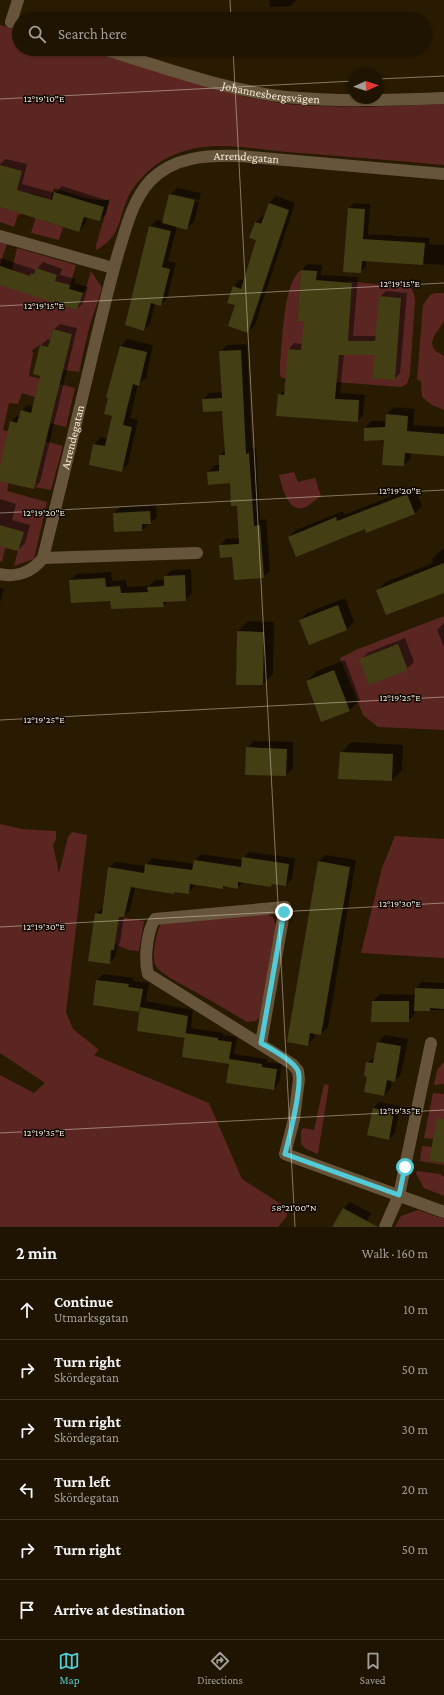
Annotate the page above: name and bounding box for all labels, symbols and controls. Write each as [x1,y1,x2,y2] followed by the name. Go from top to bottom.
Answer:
[12,12,432,56] search box
[26,23,48,45] icon: search
[58,26,127,42] text: Search here
[348,68,384,104] north arrow
[220,78,321,106] street label: Johannesbergsvägen
[24,93,65,104] text: 12°19'10"E
[213,149,280,166] street label: Arrendegatan
[380,278,420,289] text: 12°19'15"E
[24,300,64,311] text: 12°19'15"E
[58,403,87,471] street label: Arrendegatan
[379,485,422,496] text: 12°19'20"E
[23,507,66,518] text: 12°19'20"E
[379,692,421,703] text: 12°19'25"E
[23,714,65,725] text: 12°19'25"E
[379,898,421,909] text: 12°19'30"E
[275,903,293,921] route end
[23,921,65,932] text: 12°19'30"E
[380,1105,421,1116] text: 12°19'35"E
[24,1127,65,1138] text: 12°19'35"E
[396,1158,414,1176] route start
[271,1202,317,1213] text: 58°21'00"N
[16,1244,57,1263] text: 2 min
[362,1246,428,1261] text: Walk · 160 m
[54,1294,113,1310] text: Continue
[16,1299,38,1321] icon: ahead
[403,1302,428,1317] text: 10 m
[54,1310,128,1325] text: Utmarksgatan
[54,1354,121,1370] text: Turn right
[16,1359,38,1381] icon: right
[402,1362,428,1377] text: 50 m
[54,1370,119,1385] text: Skördegatan
[54,1414,121,1430] text: Turn right
[16,1419,38,1441] icon: right
[402,1422,428,1437] text: 30 m
[54,1430,119,1445] text: Skördegatan
[54,1474,110,1490] text: Turn left
[16,1479,38,1501] icon: left
[402,1482,428,1497] text: 20 m
[54,1490,119,1505] text: Skördegatan
[16,1539,38,1561] icon: right
[54,1542,121,1558] text: Turn right
[402,1542,428,1557] text: 50 m
[16,1599,38,1621] icon: arrive
[54,1602,185,1618] text: Arrive at destination
[58,1650,80,1686] tab: Map
[197,1650,243,1686] tab: Directions
[360,1650,386,1686] tab: Saved

